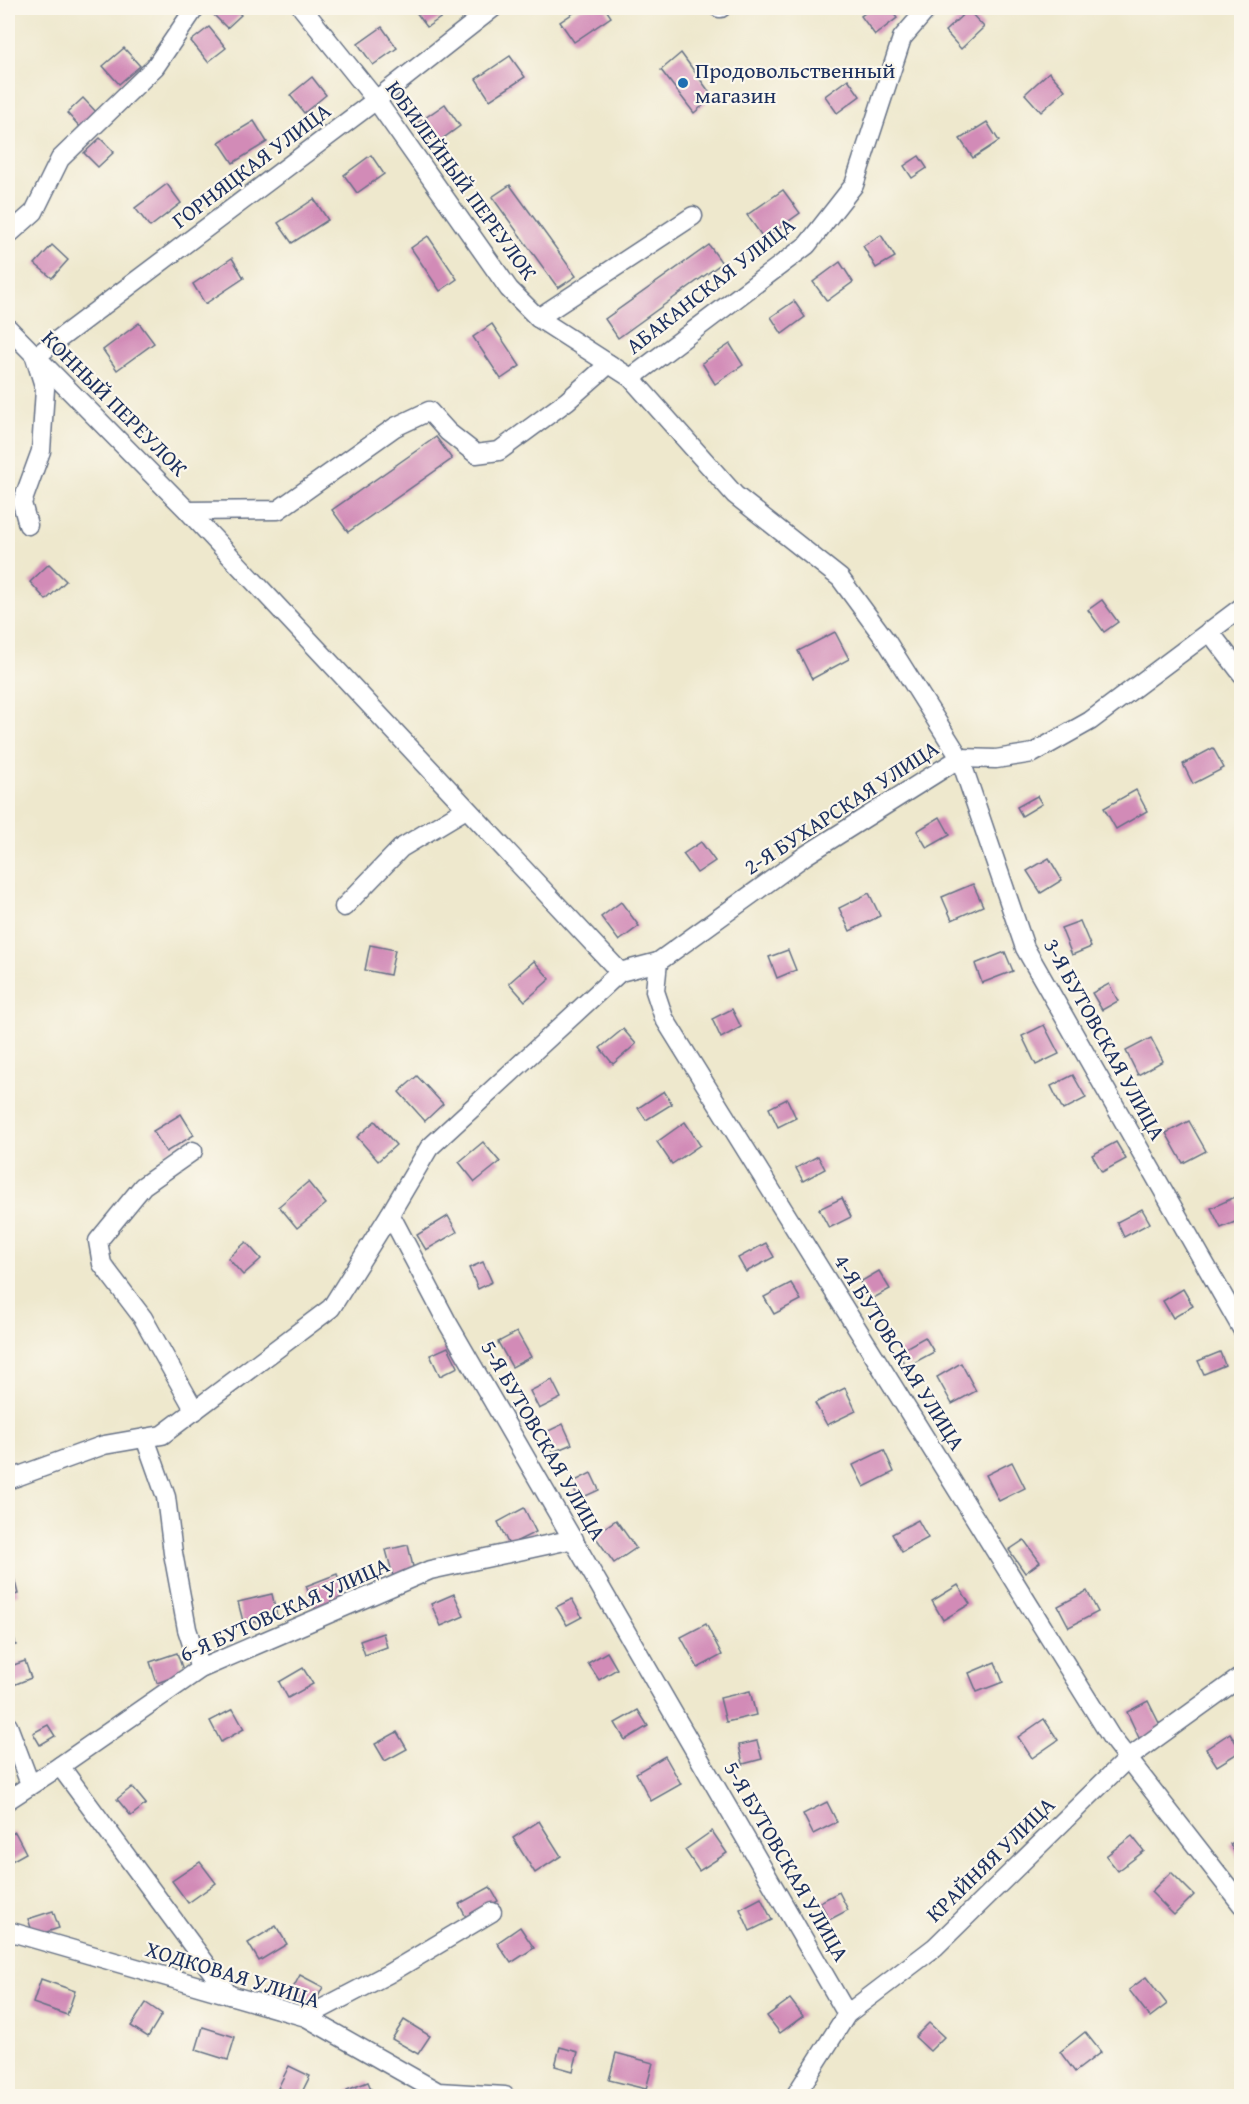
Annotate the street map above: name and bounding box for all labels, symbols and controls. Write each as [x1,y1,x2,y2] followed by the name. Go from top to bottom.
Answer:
[695,54,895,111] place label: Продовольственный магазин
[379,74,546,287] street label: ЮБИЛЕЙНЫЙ ПЕРЕУЛОК
[676,76,690,90] marker: Продовольственный магазин
[165,94,338,236] street label: ГОРНЯЦКАЯ УЛИЦА
[619,208,802,361] street label: АБАКАНСКАЯ УЛИЦА
[35,323,196,484] street label: КОННЫЙ ПЕРЕУЛОК
[737,731,945,882] street label: 2-Я БУХАРСКАЯ УЛИЦА
[1036,932,1174,1146] street label: 3-Я БУТОВСКАЯ УЛИЦА
[826,1248,974,1457] street label: 4-Я БУТОВСКАЯ УЛИЦА
[474,1334,615,1547] street label: 5-Я БУТОВСКАЯ УЛИЦА
[174,1548,394,1670] street label: 6-Я БУТОВСКАЯ УЛИЦА
[717,1755,858,1968] street label: 5-Я БУТОВСКАЯ УЛИЦА
[918,1789,1062,1929] street label: КРАЙНЯЯ УЛИЦА
[142,1932,325,2016] street label: ХОДКОВАЯ УЛИЦА

